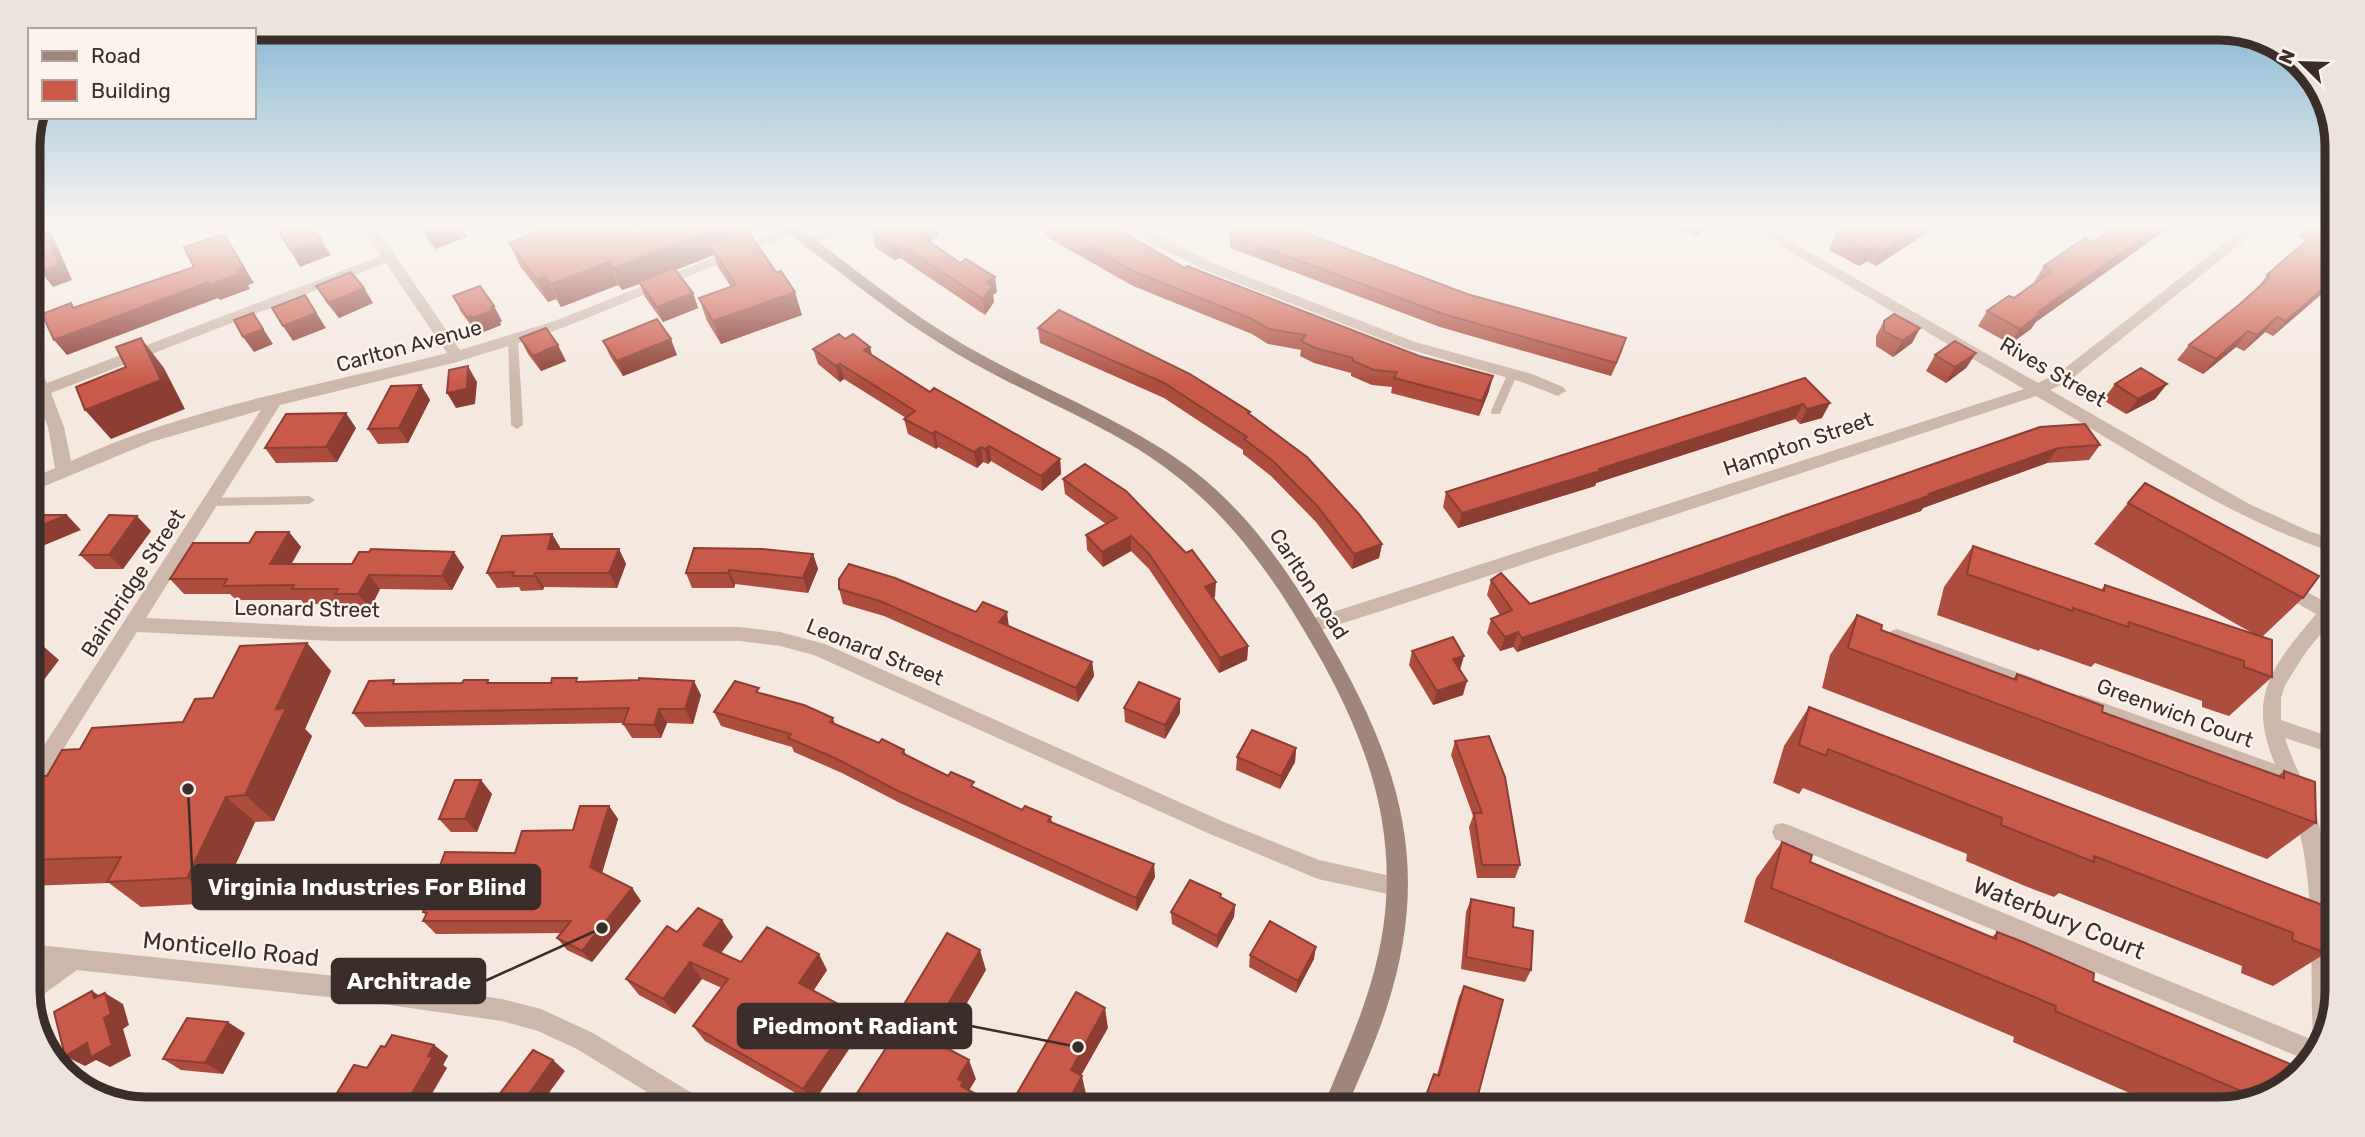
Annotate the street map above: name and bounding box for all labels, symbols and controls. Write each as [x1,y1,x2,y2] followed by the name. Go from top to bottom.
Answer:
[28,28,256,119] legend
[2267,28,2337,98] north arrow
[91,43,141,68] text: Road
[2274,46,2300,67] text: N
[91,78,171,103] text: Building
[333,314,484,377] street label: Carlton Avenue
[1996,331,2111,412] street label: Rives Street
[1720,406,1876,481] street label: Hampton Street
[75,504,190,662] street label: Bainbridge Street
[1264,524,1354,644] street label: Carlton Road
[234,595,380,622] street label: Leonard Street
[803,613,947,690] street label: Leonard Street
[2094,673,2257,752] street label: Greenwich Court
[193,865,540,909] callout: Virginia Industries For Blind
[1969,871,2149,965] street label: Waterbury Court
[208,873,526,901] text: Virginia Industries For Blind
[141,926,321,972] street label: Monticello Road
[332,959,485,1003] callout: Architrade
[347,967,471,995] text: Architrade
[738,1004,971,1048] callout: Piedmont Radiant
[752,1012,958,1040] text: Piedmont Radiant

